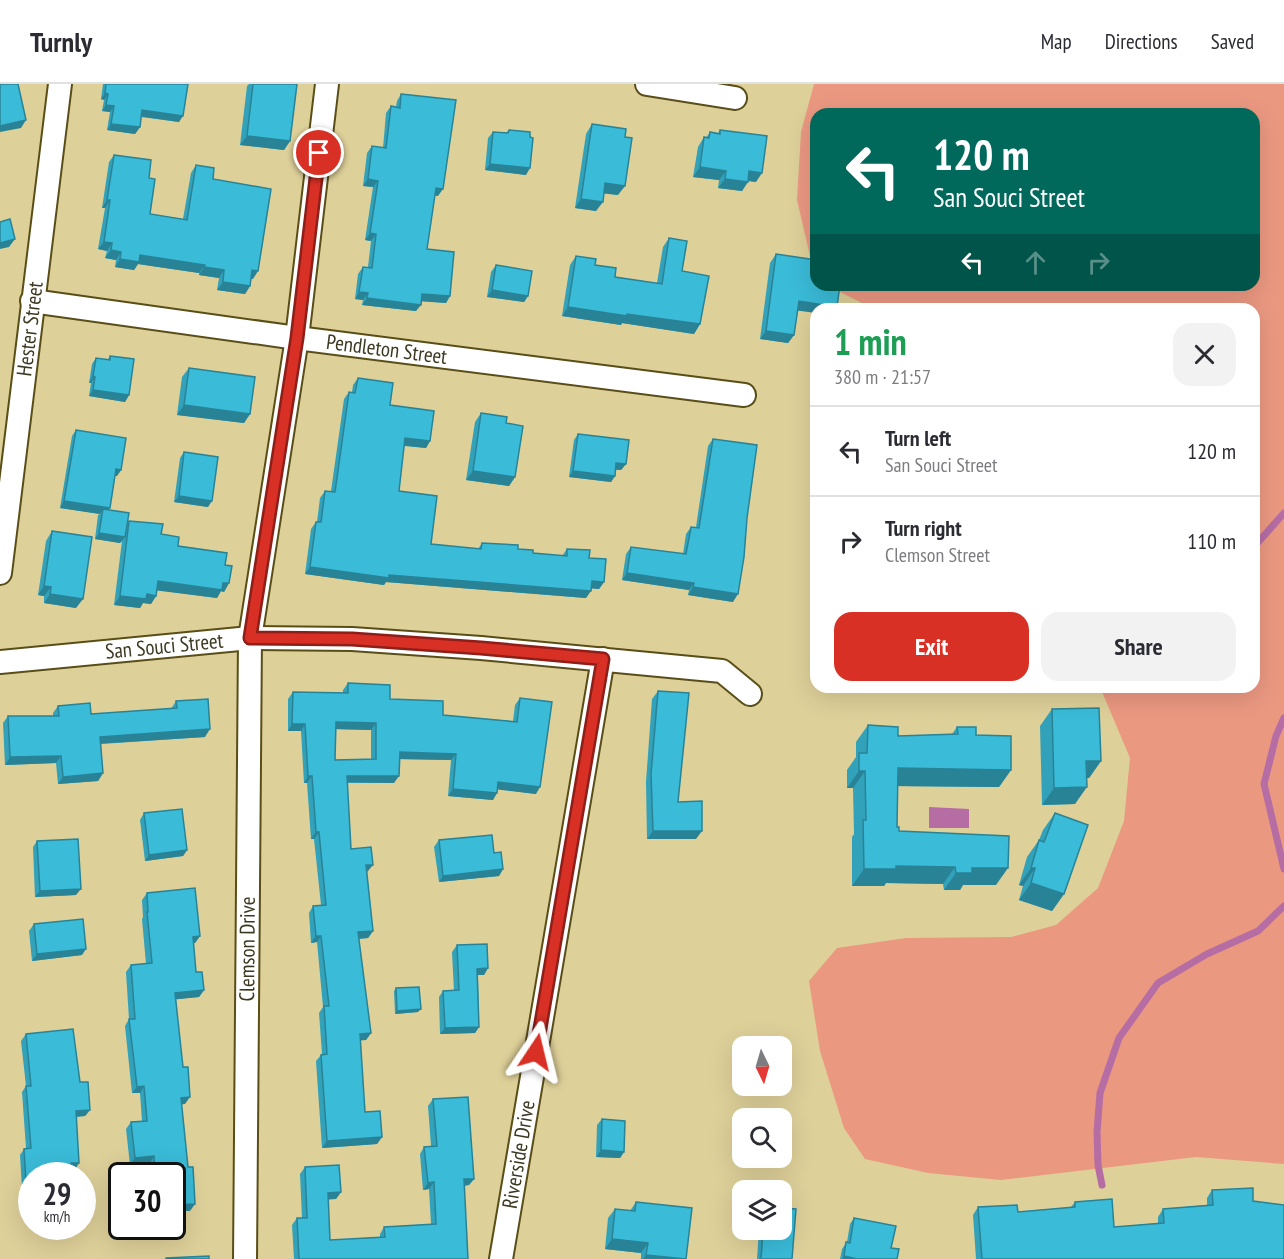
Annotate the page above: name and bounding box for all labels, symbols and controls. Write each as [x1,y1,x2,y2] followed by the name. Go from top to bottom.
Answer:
[30,23,92,60] text: Turnly
[1041,28,1072,55] text: Map
[1105,28,1178,55] text: Directions
[1211,28,1254,55] text: Saved
[293,127,344,178] pin
[933,127,1030,182] text: 120 m
[834,132,912,210] icon: left
[302,136,335,169] icon: arrive
[933,180,1085,214] text: San Souci Street
[956,246,989,279] icon: left
[1019,246,1052,279] icon: ahead
[1082,246,1115,279] icon: right
[10,280,49,378] street label: Hester Street
[834,318,907,365] text: 1 min
[1173,323,1236,386] button: close
[325,328,449,370] street label: Pendleton Street
[834,364,931,390] text: 380 m · 21:57
[885,424,951,452] text: Turn left
[834,435,867,468] icon: left
[1187,437,1236,465] text: 120 m
[885,452,998,478] text: San Souci Street
[885,514,962,542] text: Turn right
[834,525,867,558] icon: right
[1187,527,1236,555] text: 110 m
[885,542,990,568] text: Clemson Street
[834,612,1029,681] button: Exit
[1041,612,1236,681] button: Share
[104,627,225,665] street label: San Souci Street
[233,896,261,1002] street label: Clemson Drive
[504,1020,568,1084] position arrow
[732,1036,792,1096] north arrow
[732,1036,792,1240] map controls
[496,1098,541,1211] street label: Riverside Drive
[732,1108,792,1168] button: search
[108,1162,186,1240] speed limit sign: 30
[43,1174,71,1213] text: 29
[732,1180,792,1240] button: layers
[44,1207,70,1226] text: km/h

